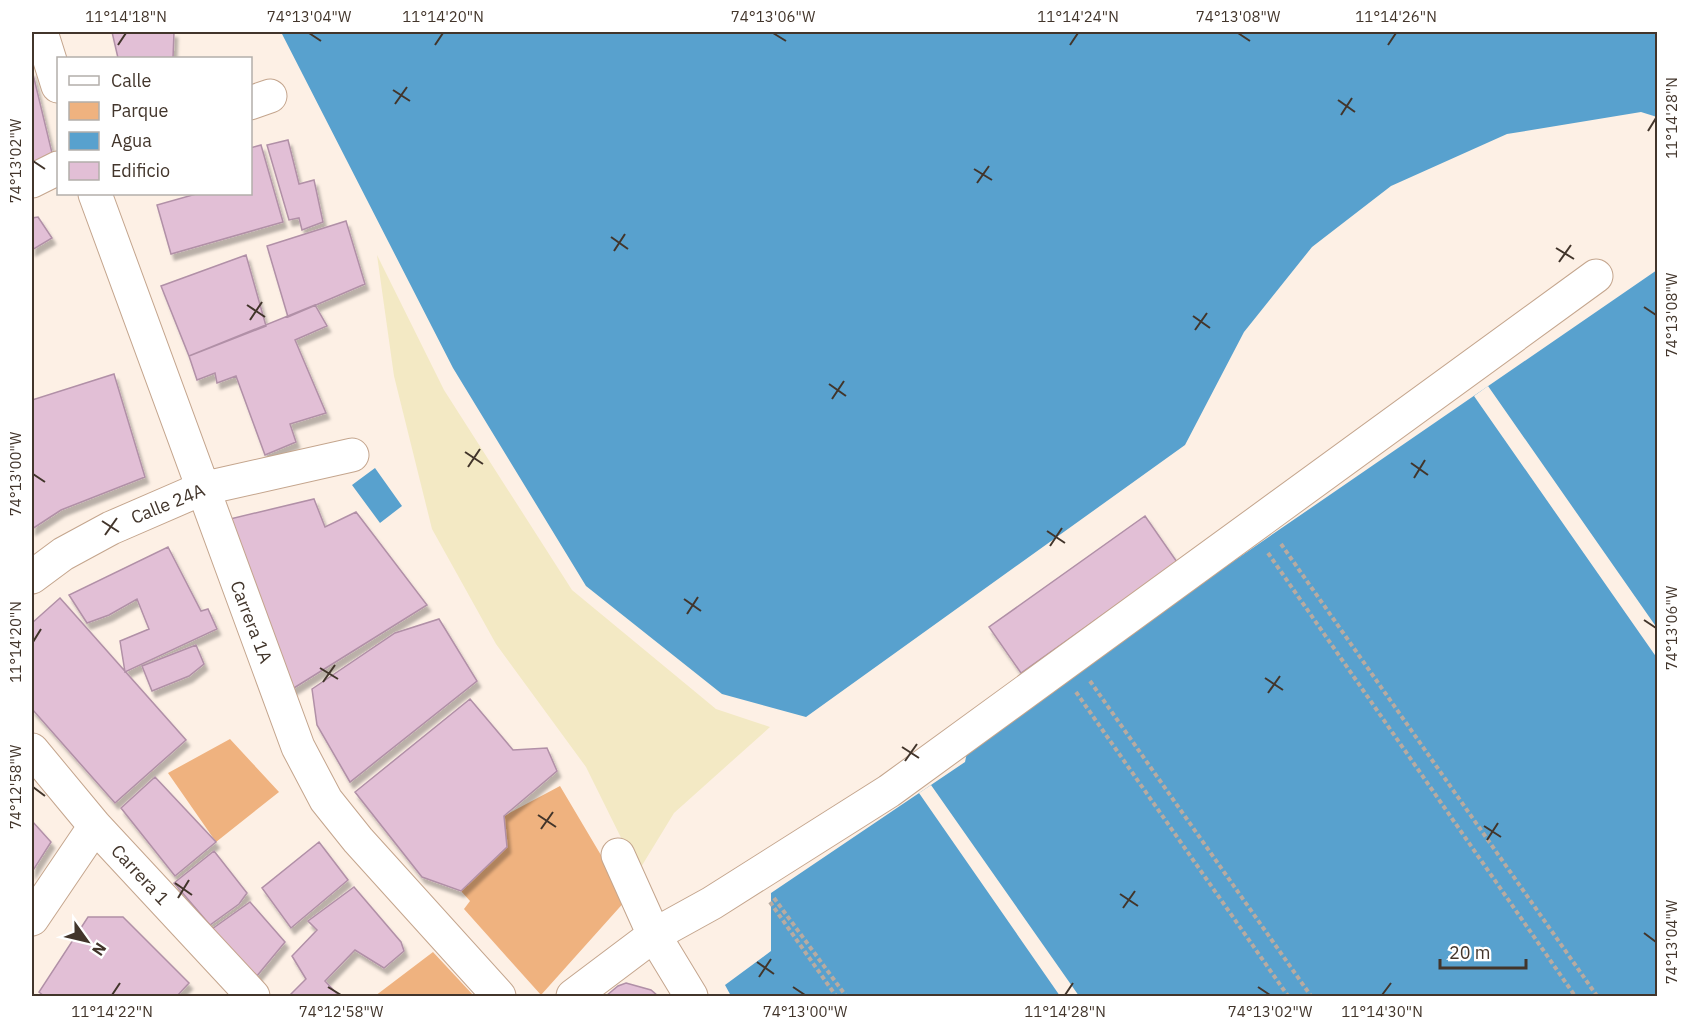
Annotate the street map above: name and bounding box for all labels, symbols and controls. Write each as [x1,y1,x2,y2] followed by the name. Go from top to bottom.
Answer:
[85,7,167,26] text: 11°14'18"N
[267,7,352,26] text: 74°13'04"W
[402,7,484,26] text: 11°14'20"N
[731,7,816,26] text: 74°13'06"W
[1037,7,1119,26] text: 11°14'24"N
[1196,7,1281,26] text: 74°13'08"W
[1355,7,1437,26] text: 11°14'26"N
[57,57,252,195] legend
[111,69,151,92] text: Calle
[1662,77,1681,159] text: 11°14'28"N
[111,99,169,122] text: Parque
[6,118,25,203] text: 74°13'02"W
[111,129,152,152] text: Agua
[111,159,170,182] text: Edificio
[1662,272,1681,357] text: 74°13'08"W
[6,431,25,516] text: 74°13'00"W
[127,478,209,529] street label: Calle 24A
[225,577,278,667] street label: Carrera 1A
[1662,585,1681,670] text: 74°13'06"W
[6,601,25,683] text: 11°14'20"N
[6,744,25,829] text: 74°12'58"W
[106,839,174,910] street label: Carrera 1
[1662,899,1681,984] text: 74°13'04"W
[57,911,117,971] north arrow
[1440,932,1526,970] scale bar
[88,939,111,960] text: N
[1449,941,1491,964] text: 20 m
[71,1002,153,1021] text: 11°14'22"N
[299,1002,384,1021] text: 74°12'58"W
[763,1002,848,1021] text: 74°13'00"W
[1024,1002,1106,1021] text: 11°14'28"N
[1228,1002,1313,1021] text: 74°13'02"W
[1341,1002,1423,1021] text: 11°14'30"N

